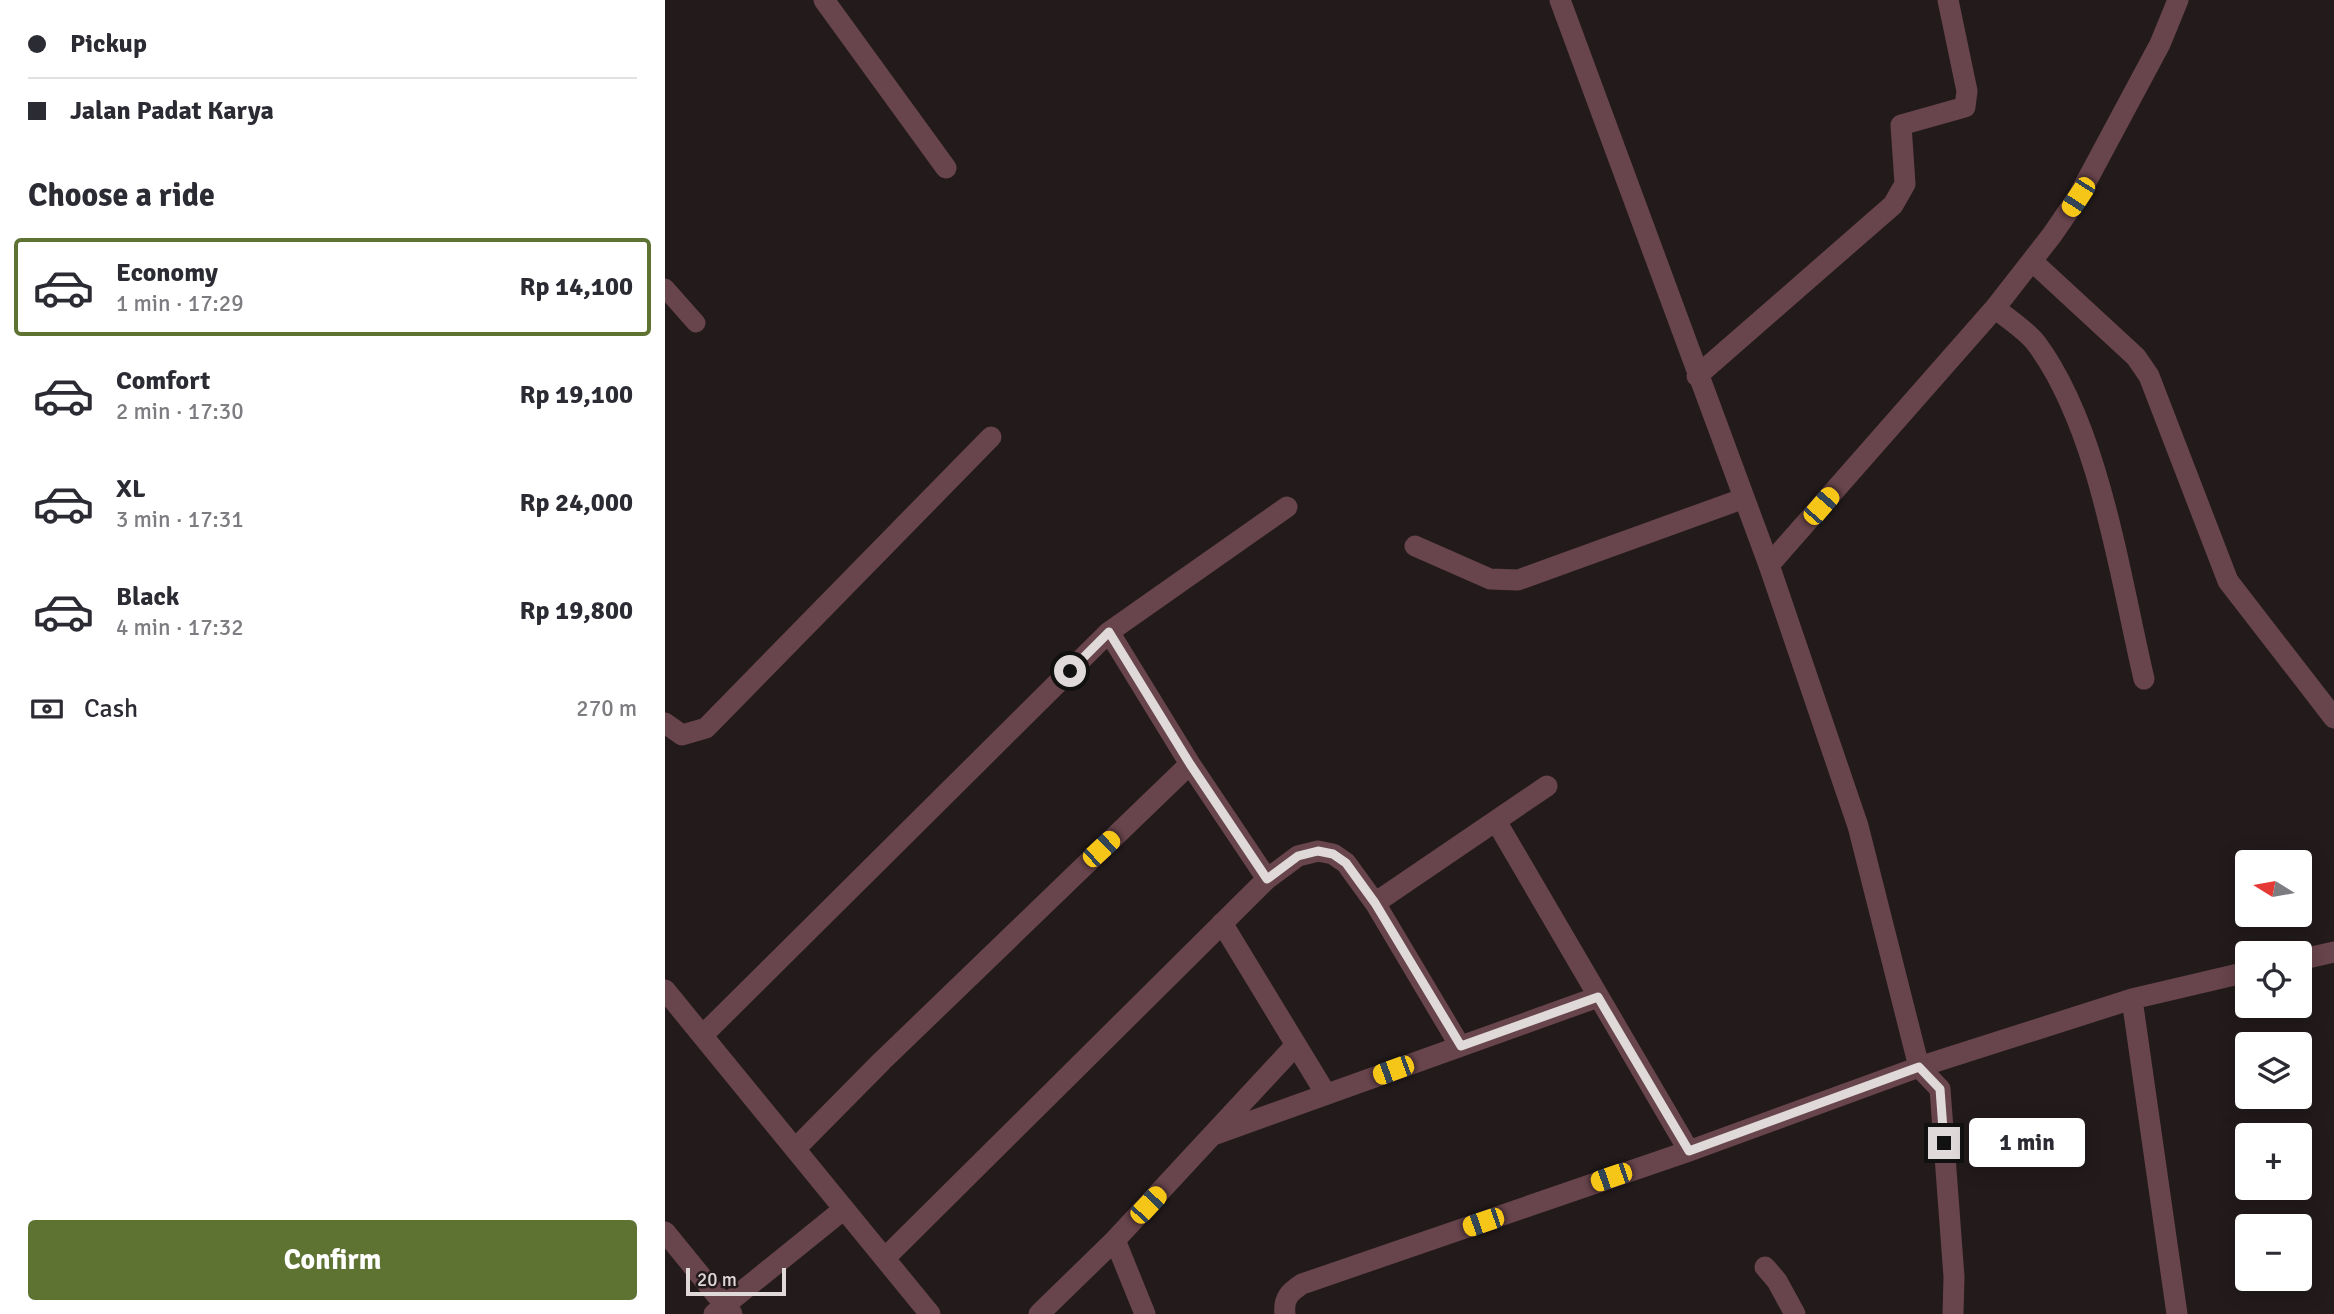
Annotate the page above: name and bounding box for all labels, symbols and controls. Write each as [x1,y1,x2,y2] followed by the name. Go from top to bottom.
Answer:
[70,28,147,60] text: Pickup
[70,95,274,127] text: Jalan Padat Karya
[2058,174,2099,220] car
[28,176,215,215] text: Choose a ride
[32,256,95,319] icon: car
[116,257,218,289] text: Economy
[519,271,633,303] text: Rp 14,100
[116,289,244,318] text: 1 min · 17:29
[32,364,95,427] icon: car
[116,365,210,397] text: Comfort
[519,379,633,411] text: Rp 19,100
[116,397,244,426] text: 2 min · 17:30
[32,472,95,535] icon: car
[116,473,146,505] text: XL
[1800,483,1843,529] car
[519,487,633,519] text: Rp 24,000
[116,505,244,534] text: 3 min · 17:31
[32,580,95,643] icon: car
[116,581,179,613] text: Black
[519,595,633,627] text: Rp 19,800
[116,613,244,642] text: 4 min · 17:32
[1054,655,1086,687] route start
[28,690,66,728] icon: cash
[84,693,138,725] text: Cash
[576,694,637,723] text: 270 m
[1079,827,1124,871] car
[2235,850,2312,928] north arrow
[2235,850,2312,1291] map controls
[2235,941,2312,1018] button: locate
[2235,1032,2312,1109] button: layers
[1370,1053,1417,1087] car
[1969,1118,2084,1168] callout: 1 min
[2235,1123,2312,1200] button: +
[1928,1127,1960,1159] route end
[1999,1128,2055,1157] text: 1 min
[1588,1160,1635,1194] car
[1126,1182,1171,1228] car
[1460,1205,1507,1239] car
[2235,1214,2312,1291] button: −
[28,1220,637,1300] button: Confirm
[686,1265,786,1297] scale bar
[697,1268,737,1292] text: 20 m

